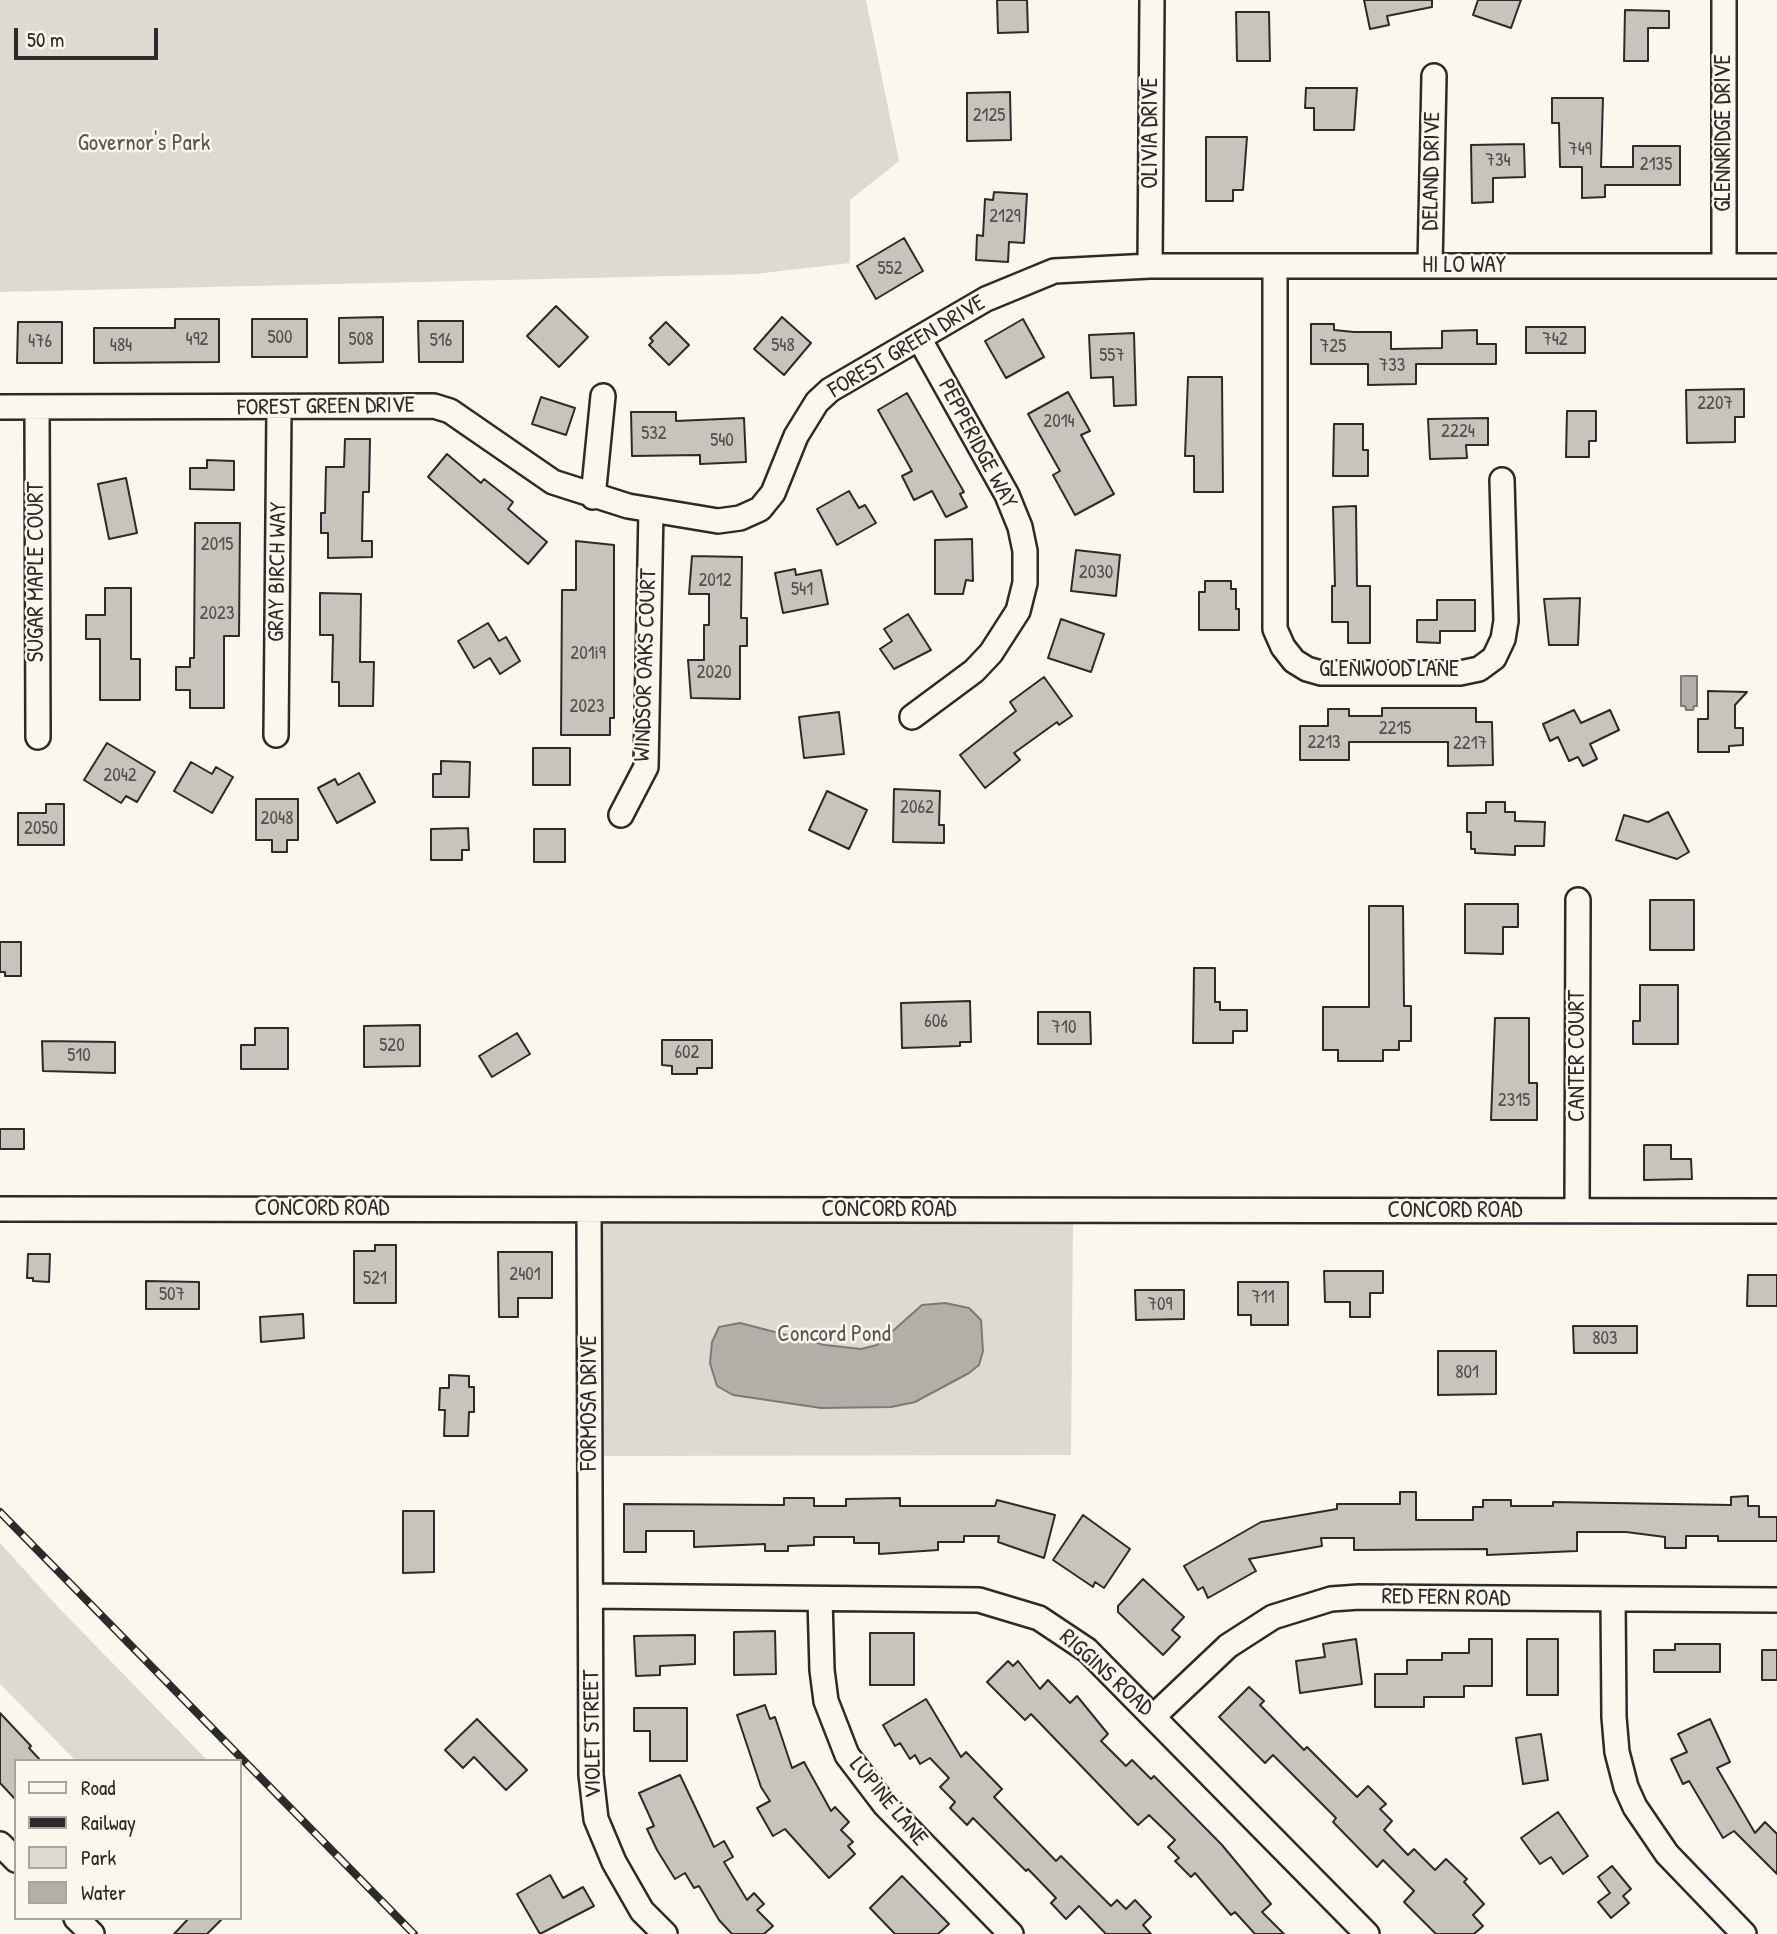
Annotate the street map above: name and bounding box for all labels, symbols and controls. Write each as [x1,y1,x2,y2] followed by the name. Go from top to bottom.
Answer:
[18,14,161,58] scale bar
[27,25,64,54] text: 50 m
[1710,54,1738,212] street label: GLENNRIDGE DRIVE
[1137,77,1165,189] street label: OLIVIA DRIVE
[973,105,1005,127] house number: 2125
[1417,111,1447,231] street label: DELAND DRIVE
[78,130,210,158] park label: Governor's Park
[1568,139,1592,161] house number: 749
[1485,150,1511,172] house number: 734
[1640,154,1672,176] house number: 2135
[989,206,1021,228] house number: 2129
[1422,252,1506,280] street label: HI LO WAY
[878,258,902,280] house number: 552
[824,289,990,405] street label: FOREST GREEN DRIVE
[267,327,293,349] house number: 500
[186,329,208,351] house number: 492
[349,329,373,351] house number: 508
[1542,329,1568,351] house number: 742
[430,330,452,352] house number: 516
[28,331,52,353] house number: 476
[110,335,132,357] house number: 484
[771,335,795,357] house number: 548
[1320,336,1346,358] house number: 725
[1099,345,1125,367] house number: 557
[1379,355,1405,377] house number: 733
[931,375,1023,513] street label: PEPPERIDGE WAY
[237,392,415,422] street label: FOREST GREEN DRIVE
[1697,393,1733,415] house number: 2207
[1043,411,1075,433] house number: 2014
[1441,421,1475,443] house number: 2224
[641,423,667,445] house number: 532
[710,430,734,452] house number: 540
[23,482,51,662] street label: SUGAR MAPLE COURT
[263,502,293,642] street label: GRAY BIRCH WAY
[201,534,233,556] house number: 2015
[1079,562,1113,584] house number: 2030
[629,568,663,762] street label: WINDSOR OAKS COURT
[698,570,732,592] house number: 2012
[791,579,813,601] house number: 541
[200,603,234,625] house number: 2023
[570,643,606,665] house number: 201i9
[1319,656,1459,684] street label: GLENWOOD LANE
[697,662,731,684] house number: 2020
[570,696,604,718] house number: 2023
[1379,718,1411,740] house number: 2215
[1307,732,1341,754] house number: 2213
[1453,733,1487,755] house number: 2217
[103,765,137,787] house number: 2042
[900,797,934,819] house number: 2062
[261,808,293,830] house number: 2048
[24,818,58,840] house number: 2050
[1564,990,1592,1122] street label: CANTER COURT
[924,1011,948,1033] house number: 606
[1052,1017,1076,1039] house number: 710
[379,1035,405,1057] house number: 520
[675,1042,699,1064] house number: 602
[67,1045,91,1067] house number: 510
[1498,1090,1530,1112] house number: 2315
[254,1195,390,1223] street label: CONCORD ROAD
[821,1196,957,1224] street label: CONCORD ROAD
[1387,1197,1523,1225] street label: CONCORD ROAD
[509,1264,541,1286] house number: 2401
[363,1268,387,1290] house number: 521
[159,1284,185,1306] house number: 507
[1251,1287,1275,1309] house number: 711
[1148,1294,1172,1316] house number: 709
[777,1321,891,1349] park label: Concord Pond
[1592,1328,1618,1350] house number: 803
[576,1335,604,1471] street label: FORMOSA DRIVE
[1455,1362,1479,1384] house number: 801
[1381,1583,1511,1613] street label: RED FERN ROAD
[1053,1624,1159,1722] street label: RIGGINS ROAD
[578,1669,608,1799] street label: VIOLET STREET
[843,1752,933,1852] street label: LUPINE LANE
[14,1759,242,1920] legend
[81,1773,115,1802] text: Road
[81,1808,136,1837] text: Railway
[81,1843,116,1872] text: Park
[81,1878,126,1907] text: Water

